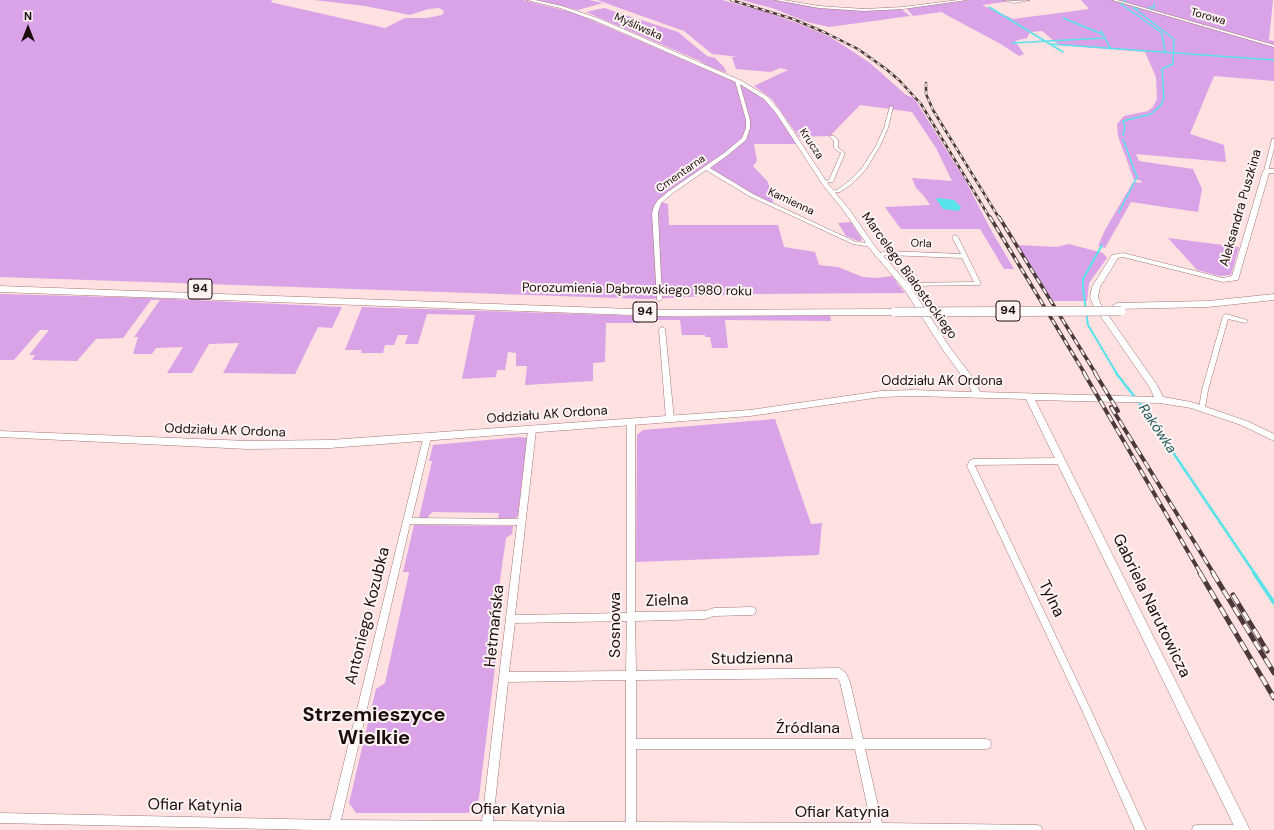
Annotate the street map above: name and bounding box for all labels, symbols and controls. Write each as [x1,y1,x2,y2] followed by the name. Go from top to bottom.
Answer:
[1189,6,1227,28] street label: Torowa
[8,8,48,48] north arrow
[24,9,32,23] text: N
[612,11,664,43] street label: Myśliwska
[796,126,826,162] street label: Krucza
[1217,148,1265,268] street label: Aleksandra Puszkina
[654,152,708,196] street label: Cmentarna
[766,186,816,218] street label: Kamienna
[858,210,960,342] street label: Marcelego Białostockiego
[910,237,932,251] street label: Orla
[188,279,212,299] road number: 94
[522,280,752,300] street label: Porozumienia Dąbrowskiego 1980 roku
[996,301,1020,321] road number: 94
[633,302,657,322] road number: 94
[881,374,1003,390] street label: Oddziału AK Ordona
[1134,401,1180,457] water label: Rakówka
[486,403,608,427] street label: Oddziału AK Ordona
[164,421,286,441] street label: Oddziału AK Ordona
[1108,531,1194,681] street label: Gabriela Narutowicza
[342,545,394,687] street label: Antoniego Kozubka
[1034,577,1068,621] street label: Tylna
[481,584,509,668] street label: Hetmańska
[645,591,689,611] street label: Zielna
[606,592,626,658] street label: Sosnowa
[711,649,793,669] street label: Studzienna
[303,704,445,751] district label: Strzemieszyce Wielkie
[776,719,840,739] street label: Źródlana
[148,796,242,816] street label: Ofiar Katynia
[471,800,565,820] street label: Ofiar Katynia
[795,803,889,823] street label: Ofiar Katynia

